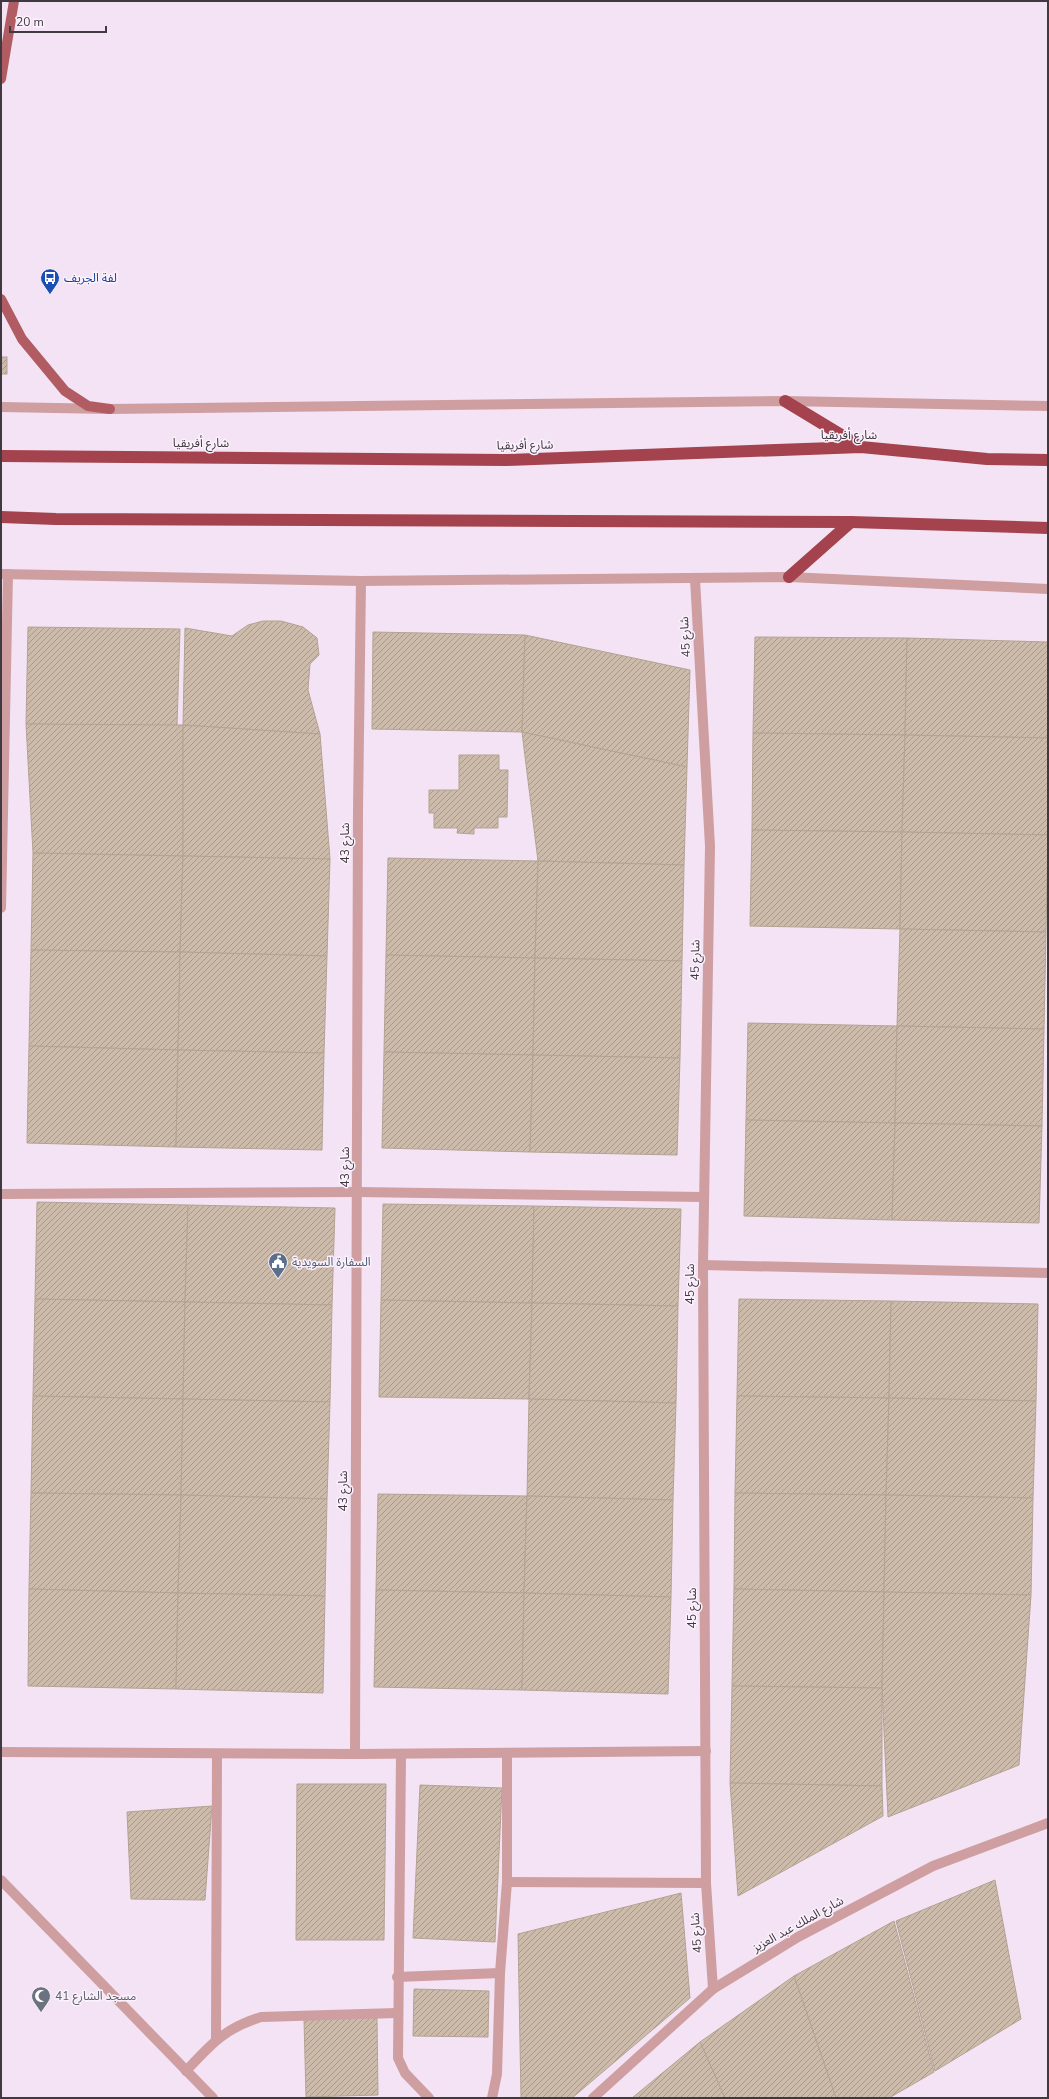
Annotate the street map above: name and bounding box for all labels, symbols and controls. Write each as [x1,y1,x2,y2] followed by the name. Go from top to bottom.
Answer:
[10,8,106,34] scale bar
[16,14,44,30] text: 20 m
[39,267,61,295] bus stop icon: لفة الجريف
[64,270,117,286] place label: لفة الجريف
[821,427,877,444] street label: شارع أفريقيا
[173,435,229,452] street label: شارع أفريقيا
[497,437,553,454] street label: شارع أفريقيا
[676,616,695,658] street label: شارع 45
[337,823,354,863] street label: شارع 43
[687,939,704,981] street label: شارع 45
[337,1147,354,1187] street label: شارع 43
[267,1251,289,1279] public building icon: السفارة السويدية
[292,1254,371,1270] place label: السفارة السويدية
[682,1264,699,1304] street label: شارع 45
[335,1471,352,1511] street label: شارع 43
[684,1588,701,1628] street label: شارع 45
[749,1892,847,1957] street label: شارع الملك عبد العزيز
[687,1912,706,1954] street label: شارع 45
[30,1985,52,2013] mosque icon: مسجد الشارع 41
[55,1988,136,2005] place label: مسجد الشارع 41

